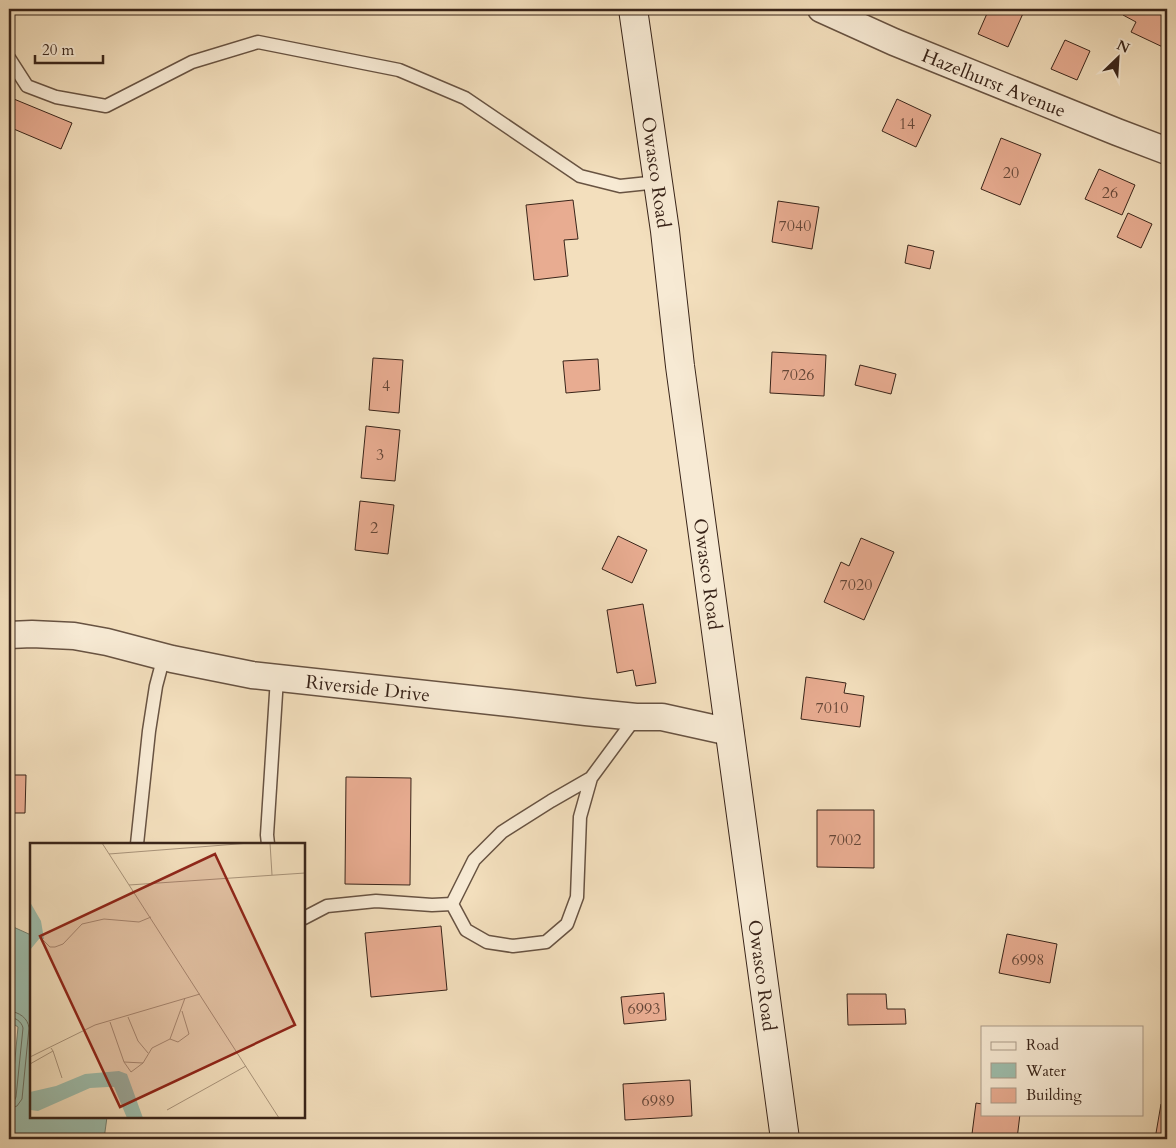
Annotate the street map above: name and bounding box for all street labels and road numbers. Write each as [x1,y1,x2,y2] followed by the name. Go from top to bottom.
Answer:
[918,43,1070,124] street label: Hazelhurst Avenue
[635,115,676,230] street label: Owasco Road
[687,517,728,631] street label: Owasco Road
[304,669,432,708] street label: Riverside Drive
[741,918,782,1033] street label: Owasco Road

